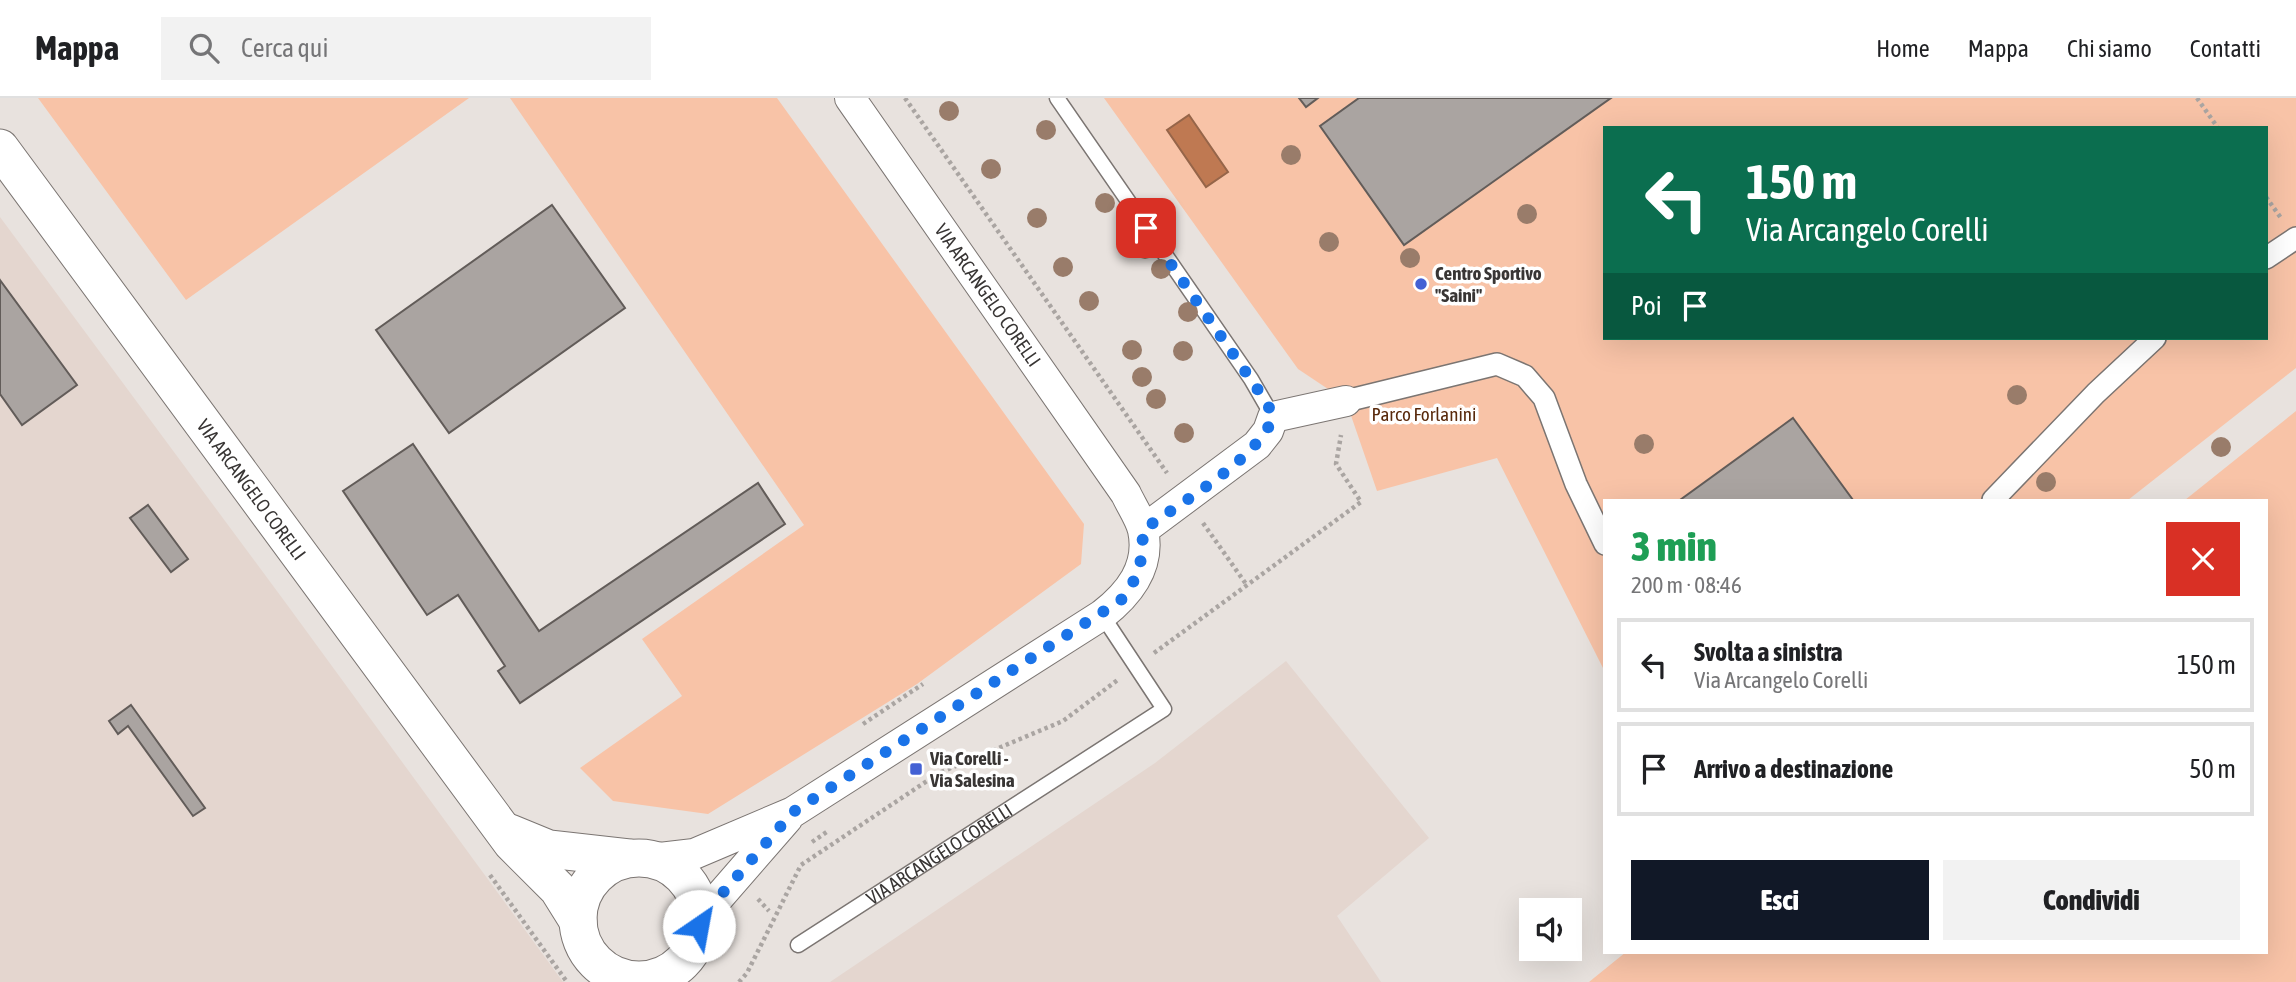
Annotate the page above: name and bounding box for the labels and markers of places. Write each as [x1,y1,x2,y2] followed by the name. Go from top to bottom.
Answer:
[1116,198,1176,258] pin
[1435,262,1542,306] place label: Centro Sportivo "Saini"
[1413,276,1429,292] marker: Centro Sportivo "Saini"
[929,747,1015,791] place label: Via Corelli - Via Salesina
[908,761,924,777] marker: Via Corelli - Via Salesina

